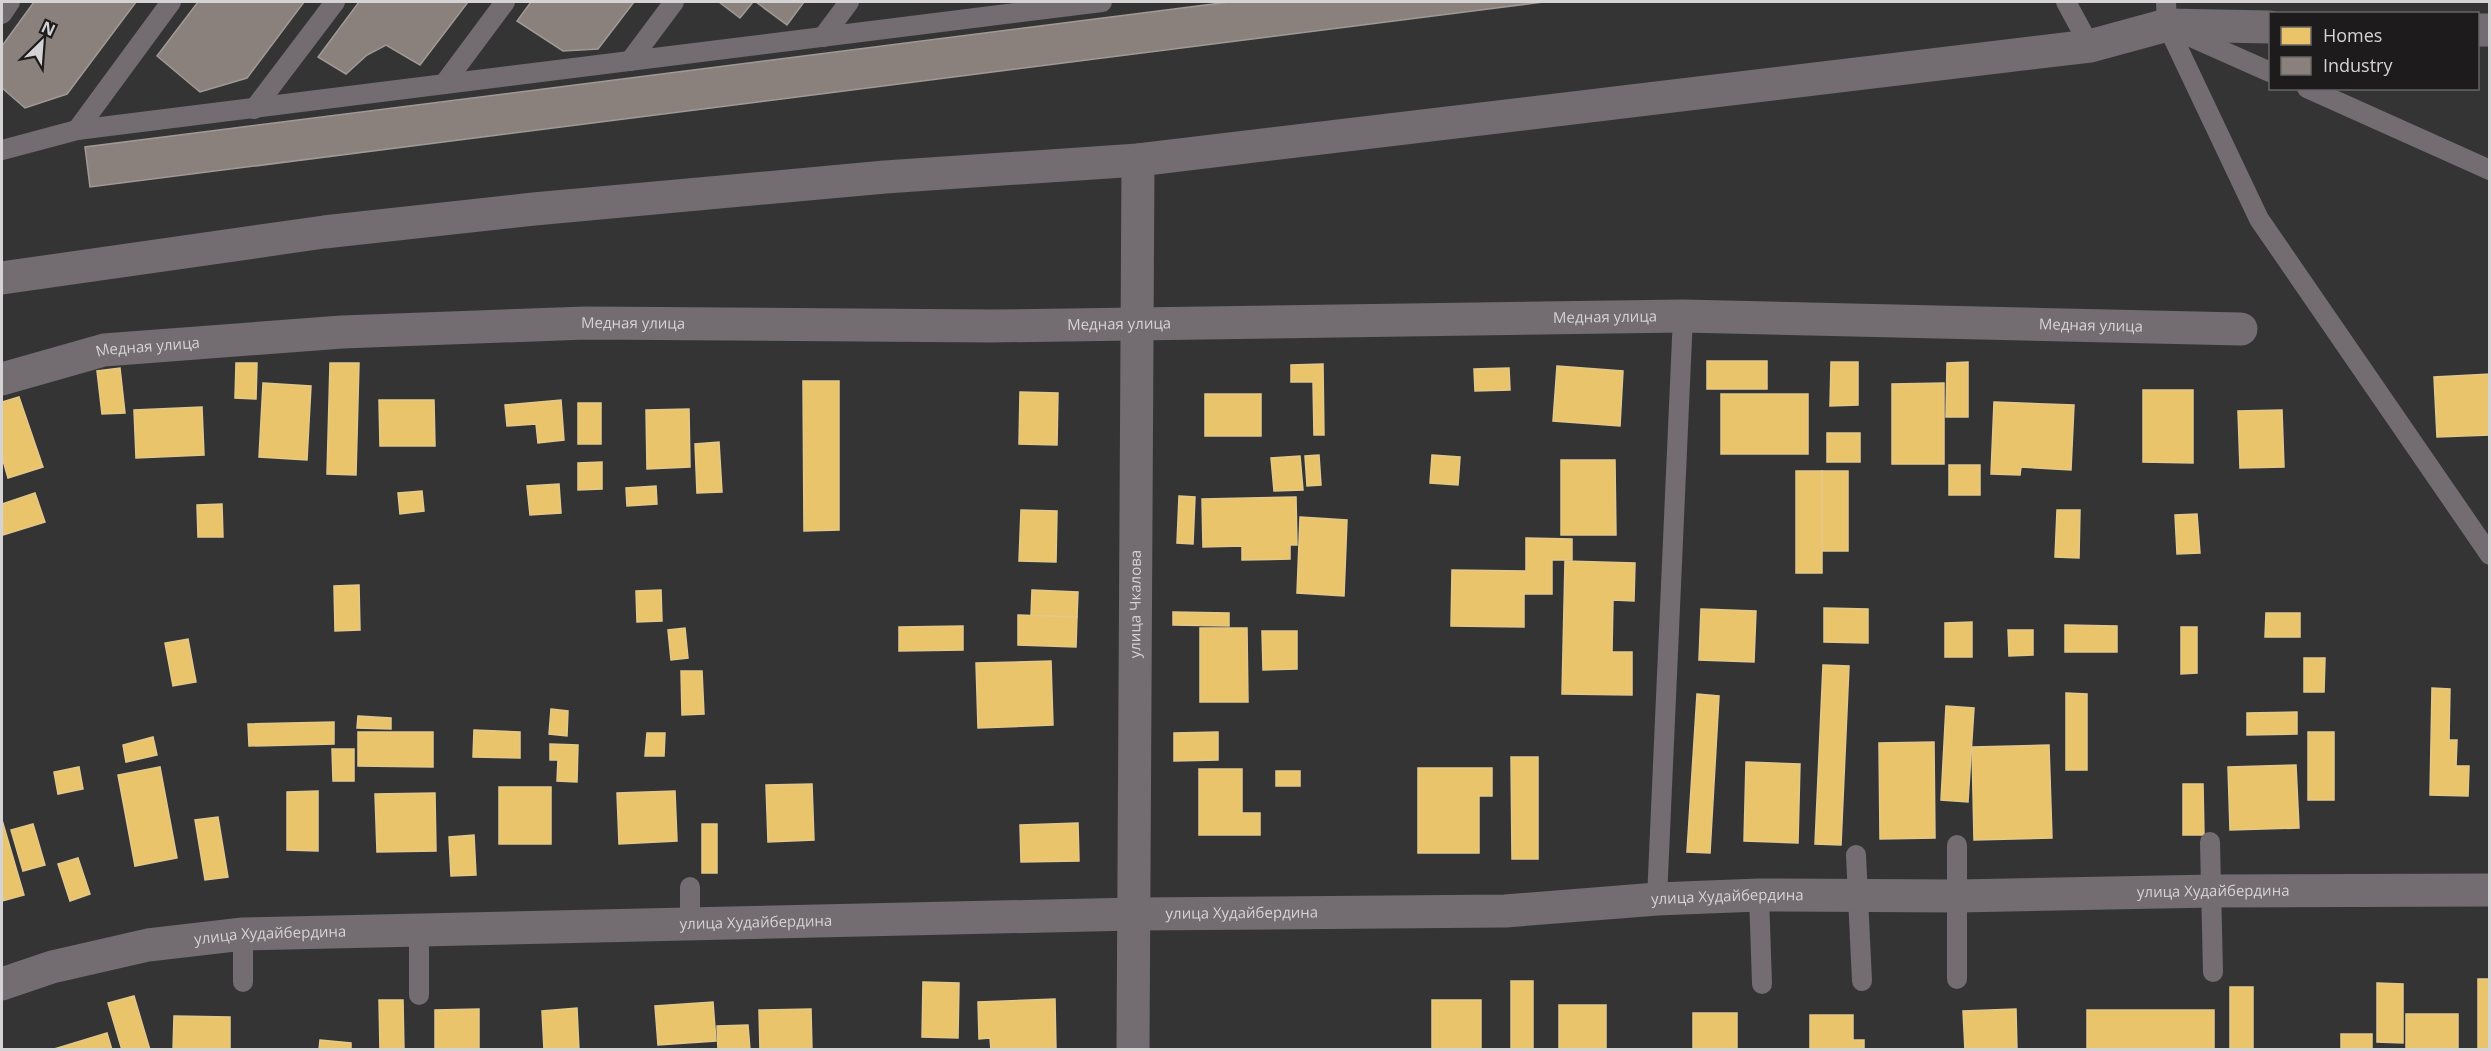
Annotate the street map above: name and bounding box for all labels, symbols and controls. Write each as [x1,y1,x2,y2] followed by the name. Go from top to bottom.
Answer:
[12,12,72,72] north arrow
[2269,12,2479,90] legend
[38,16,59,41] text: N
[2323,23,2382,47] text: Homes
[2323,53,2393,77] text: Industry
[1553,305,1657,327] street label: Медная улица
[581,312,685,333] street label: Медная улица
[1067,312,1171,334] street label: Медная улица
[2039,313,2143,336] street label: Медная улица
[93,332,200,361] street label: Медная улица
[1124,550,1145,658] street label: улица Чкалова
[2137,880,2290,901] street label: улица Худайбердина
[1650,884,1804,908] street label: улица Худайбердина
[1165,902,1318,923] street label: улица Худайбердина
[679,910,832,933] street label: улица Худайбердина
[193,921,347,949] street label: улица Худайбердина

